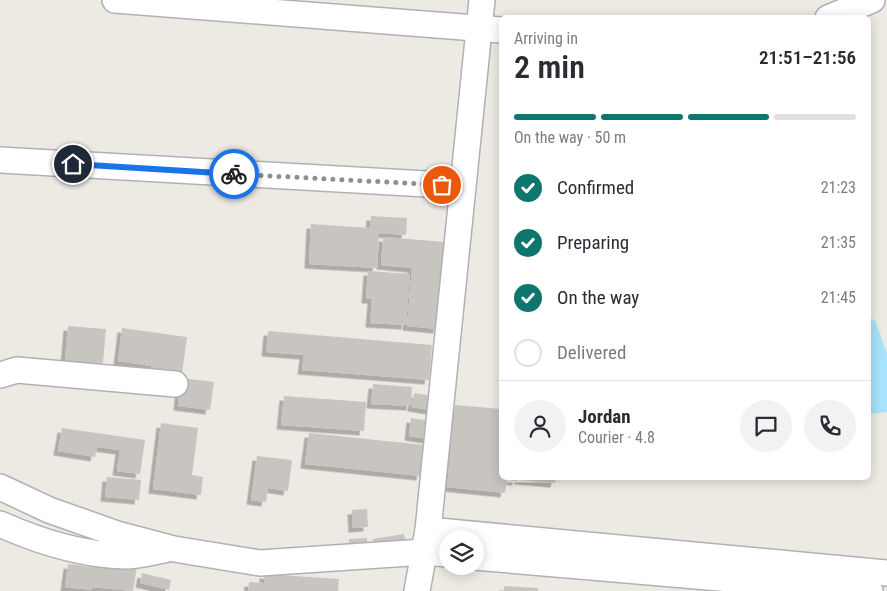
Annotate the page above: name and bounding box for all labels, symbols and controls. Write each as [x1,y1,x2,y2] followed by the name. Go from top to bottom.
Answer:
[514,29,578,48] text: Arriving in
[759,46,856,69] text: 21:51–21:56
[514,48,585,86] text: 2 min
[514,128,626,147] text: On the way · 50 m
[52,143,94,185] pin
[209,149,259,199] courier
[59,150,87,178] icon: home
[220,160,248,188] icon: bike
[421,164,463,206] pin
[428,171,456,199] icon: bag
[514,174,542,202] icon: check
[557,176,634,199] text: Confirmed
[821,178,856,197] text: 21:23
[514,229,542,257] icon: check
[557,231,629,254] text: Preparing
[821,233,856,252] text: 21:35
[514,284,542,312] icon: check
[557,286,639,309] text: On the way
[821,288,856,307] text: 21:45
[557,341,626,364] text: Delivered
[514,400,566,452] button: person
[740,400,792,452] button: chat
[804,400,856,452] button: phone
[578,405,631,428] text: Jordan
[578,428,655,447] text: Courier · 4.8
[439,530,484,575] map controls
[439,530,484,575] button: layers

